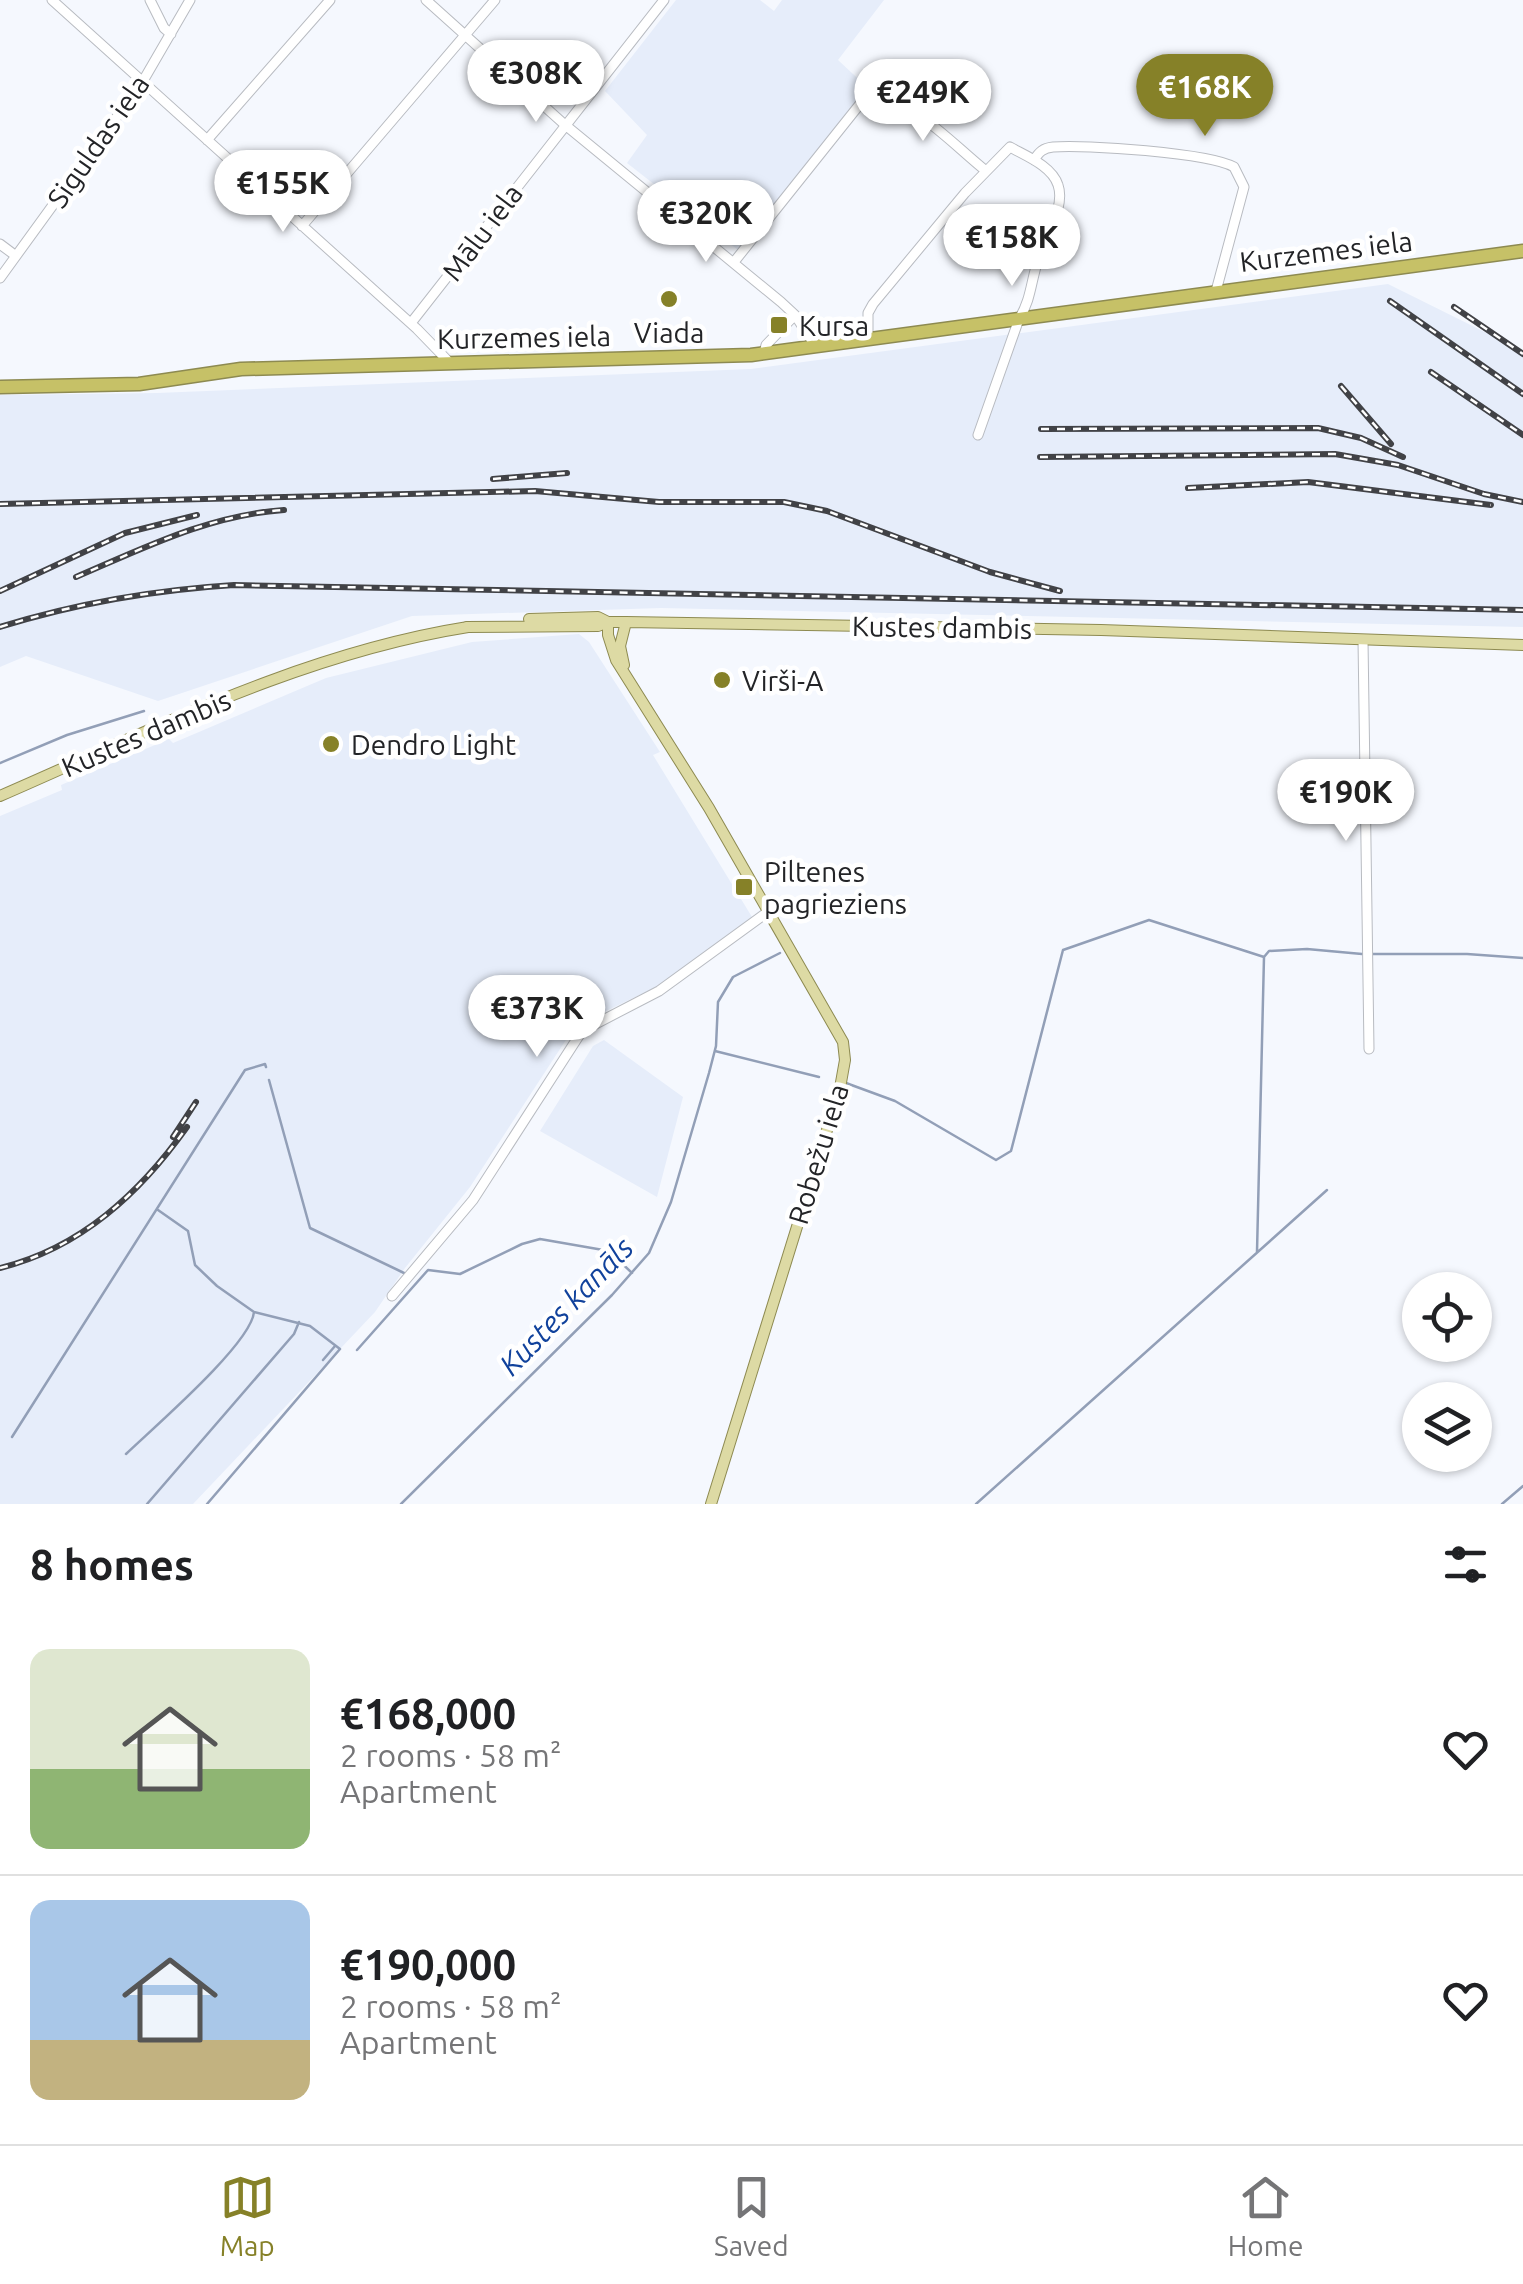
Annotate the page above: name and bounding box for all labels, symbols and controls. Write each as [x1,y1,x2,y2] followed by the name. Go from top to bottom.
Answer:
[466,40,606,125] pin: €308K
[489,54,583,90] text: €308K
[1135,54,1275,139] pin: €168K
[853,59,993,144] pin: €249K
[1158,68,1252,104] text: €168K
[41,69,155,213] street label: Siguldas iela
[876,73,970,109] text: €249K
[213,150,353,235] pin: €155K
[236,164,330,200] text: €155K
[436,178,528,286] street label: Mālu iela
[636,180,776,265] pin: €320K
[659,194,753,230] text: €320K
[942,204,1082,289] pin: €158K
[965,218,1059,254] text: €158K
[1238,225,1414,277] street label: Kurzemes iela
[658,288,680,310] marker: Viada
[799,310,869,341] place label: Kursa
[768,314,790,336] marker: Kursa
[634,317,704,348] place label: Viada
[437,320,611,354] street label: Kurzemes iela
[852,610,1032,644] street label: Kustes dambis
[742,665,823,696] place label: Virši-A
[711,669,733,691] marker: Virši-A
[57,684,235,782] street label: Kustes dambis
[351,729,516,760] place label: Dendro Light
[320,733,342,755] marker: Dendro Light
[1276,759,1416,844] pin: €190K
[1299,773,1393,809] text: €190K
[764,856,907,919] place label: Piltenes pagrieziens
[733,876,755,898] marker: Piltenes pagrieziens
[467,975,607,1060] pin: €373K
[490,989,584,1025] text: €373K
[782,1080,854,1228] street label: Robežu iela
[492,1230,640,1382] water label: Kustes kanāls
[1402,1272,1492,1472] map controls
[1402,1272,1492,1362] button: locate
[1402,1382,1492,1472] button: layers
[1438,1537,1493,1592] icon: filters
[30,1541,194,1588] text: 8 homes
[110,1689,230,1809] icon: home
[340,1690,516,1737] text: €168,000
[1438,1722,1493,1777] icon: heart
[340,1737,561,1773] text: 2 rooms · 58 m²
[340,1773,497,1809] text: Apartment
[110,1940,230,2060] icon: home
[340,1941,516,1988] text: €190,000
[1438,1973,1493,2028] icon: heart
[340,1988,561,2024] text: 2 rooms · 58 m²
[340,2024,497,2060] text: Apartment
[220,2170,275,2261] tab: Map
[714,2170,789,2261] tab: Saved
[1228,2170,1303,2261] tab: Home

